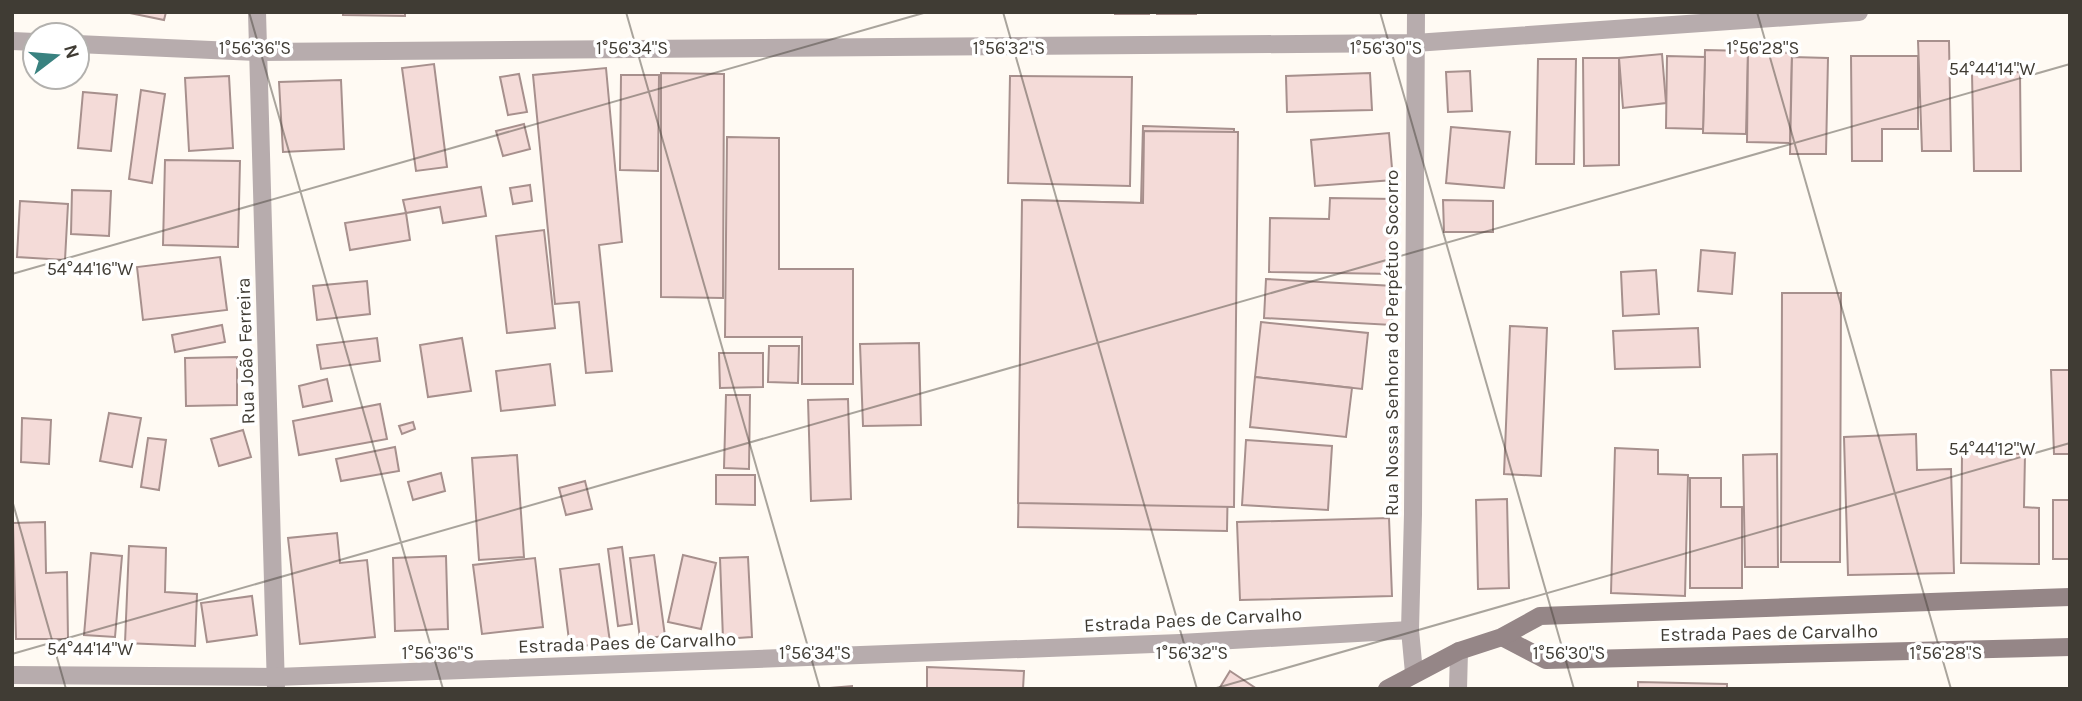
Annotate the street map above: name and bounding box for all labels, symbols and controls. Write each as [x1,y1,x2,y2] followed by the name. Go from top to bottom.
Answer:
[21,21,91,91] north arrow
[219,37,291,59] text: 1°56'36"S
[596,37,668,59] text: 1°56'34"S
[973,37,1045,59] text: 1°56'32"S
[1350,37,1422,59] text: 1°56'30"S
[1727,37,1799,59] text: 1°56'28"S
[59,42,84,61] text: N
[1949,58,2035,80] text: 54°44'14"W
[1381,170,1403,516] street label: Rua Nossa Senhora do Perpétuo Socorro
[47,258,133,280] text: 54°44'16"W
[232,277,260,425] street label: Rua João Ferreira
[1949,438,2035,460] text: 54°44'12"W
[1083,603,1303,637] street label: Estrada Paes de Carvalho
[1660,620,1878,646] street label: Estrada Paes de Carvalho
[518,628,736,658] street label: Estrada Paes de Carvalho
[47,638,133,660] text: 54°44'14"W
[402,642,474,664] text: 1°56'36"S
[779,642,851,664] text: 1°56'34"S
[1156,642,1228,664] text: 1°56'32"S
[1533,642,1605,664] text: 1°56'30"S
[1910,642,1982,664] text: 1°56'28"S

